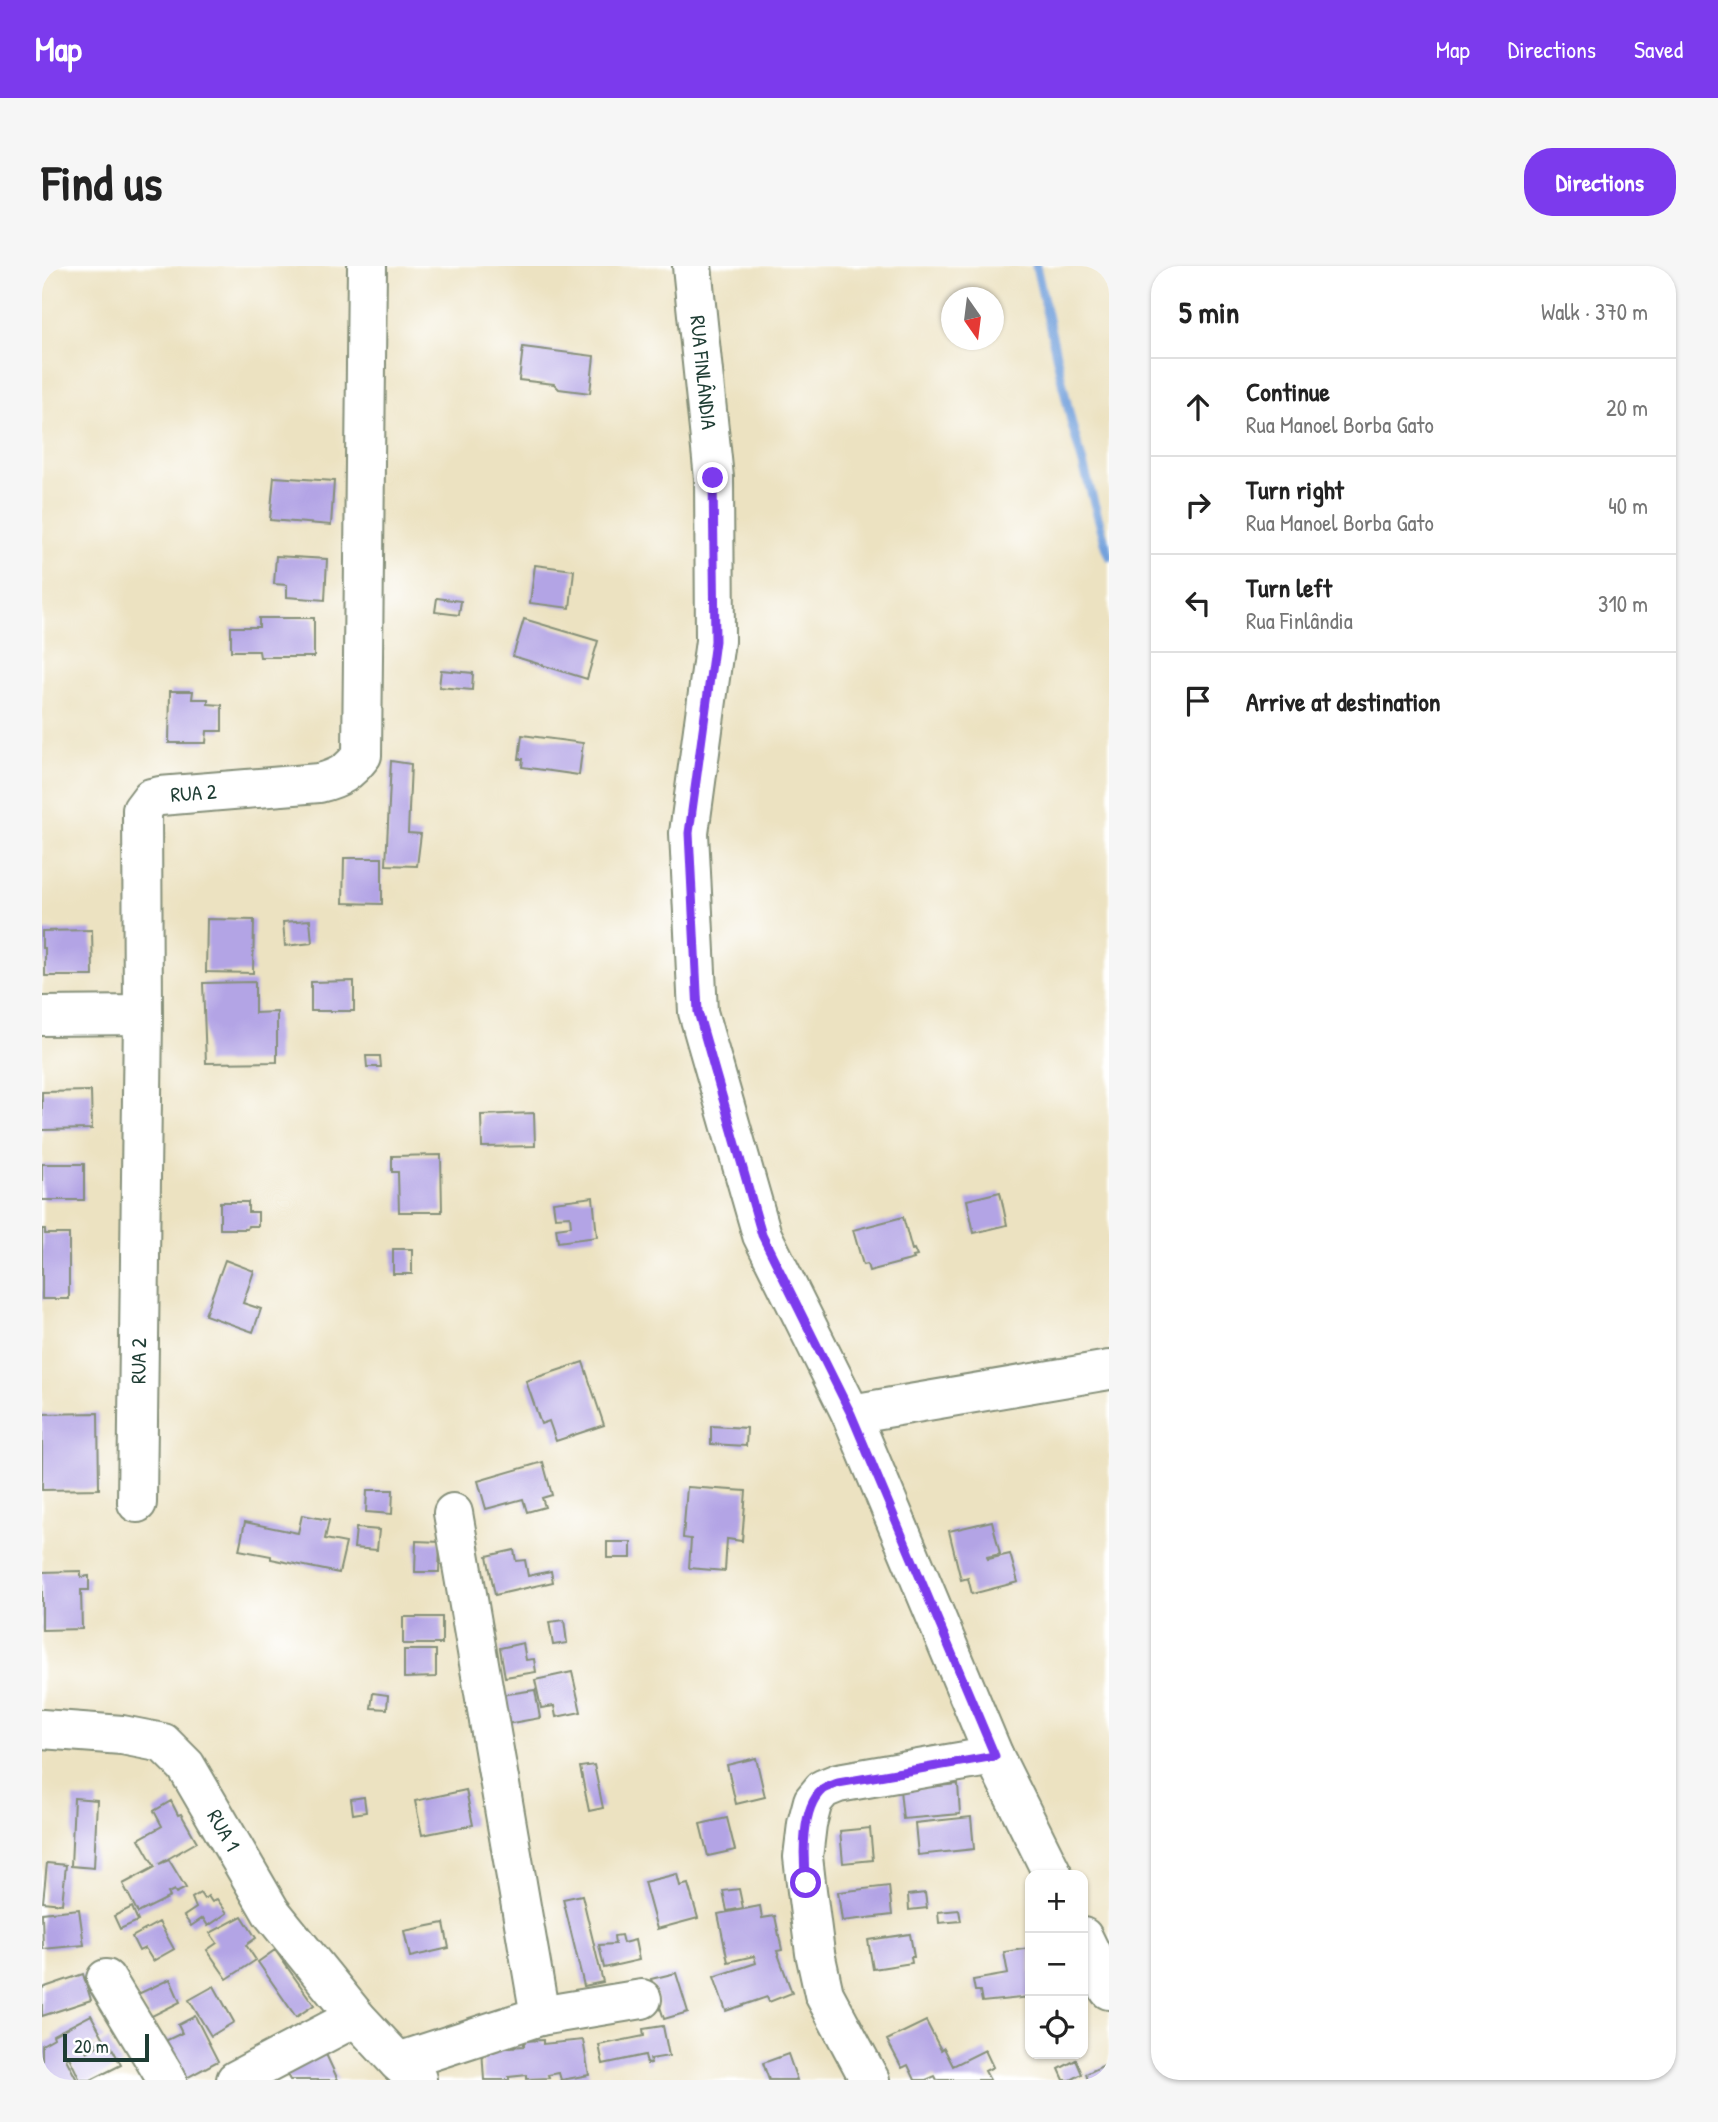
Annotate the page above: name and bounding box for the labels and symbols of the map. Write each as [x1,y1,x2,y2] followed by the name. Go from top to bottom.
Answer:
[941,287,1004,350] north arrow
[683,314,724,431] street label: RUA FINLÂNDIA
[697,462,728,493] route end
[169,776,218,809] street label: RUA 2
[123,1338,153,1384] street label: RUA 2
[200,1804,247,1856] street label: RUA 1
[790,1867,821,1898] route start
[63,2031,149,2063] scale bar

